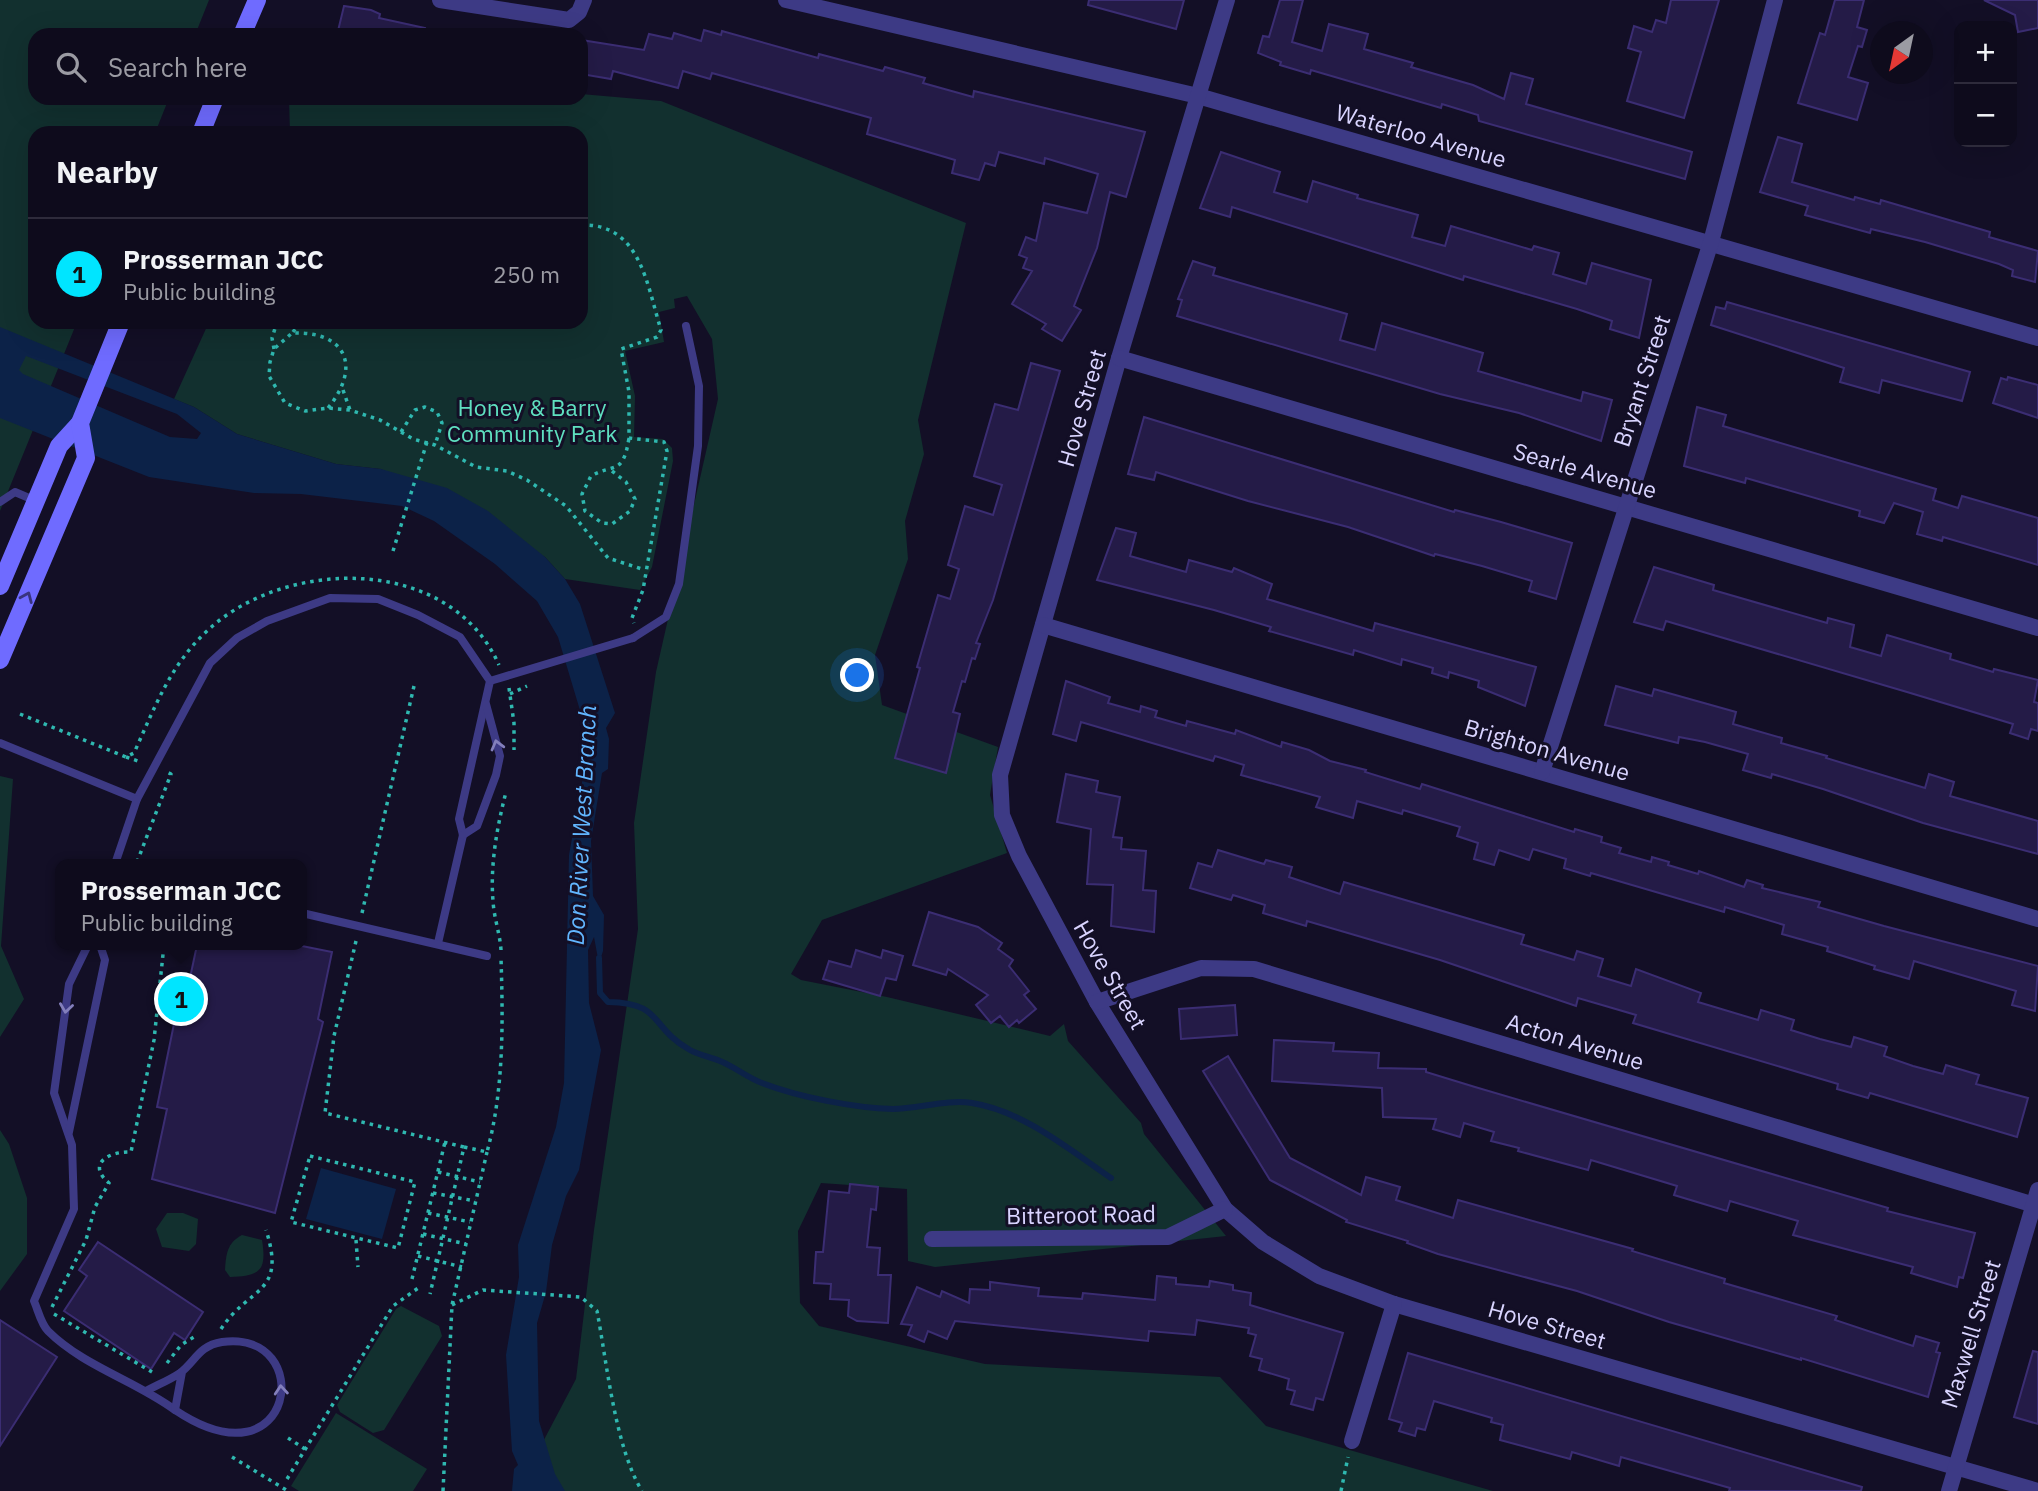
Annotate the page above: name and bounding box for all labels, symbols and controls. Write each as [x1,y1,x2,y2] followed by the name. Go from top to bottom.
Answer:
[1870,21,1933,84] north arrow
[1954,21,2017,147] map controls
[1954,21,2017,84] button: +
[28,28,588,105] search box
[52,48,90,86] icon: search
[108,50,247,84] text: Search here
[1954,84,2017,147] button: −
[1333,96,1510,174] street label: Waterloo Avenue
[56,152,158,191] text: Nearby
[123,242,324,276] text: Prosserman JCC
[72,259,86,289] text: 1
[493,259,560,289] text: 250 m
[123,276,275,306] text: Public building
[1606,311,1676,450] street label: Bryant Street
[1050,345,1112,470] street label: Hove Street
[447,392,617,448] park label: Honey & Barry Community Park
[1510,435,1660,505] street label: Searle Avenue
[18,592,32,604] one-way arrow
[840,658,874,692] your location
[559,704,603,946] water label: Don River West Branch
[1461,711,1633,787] street label: Brighton Avenue
[491,739,505,751] one-way arrow
[55,859,307,950] popup
[81,873,281,907] text: Prosserman JCC
[81,907,233,937] text: Public building
[1068,915,1154,1034] street label: Hove Street
[158,973,204,1025] pin: 1
[58,1003,73,1014] one-way arrow
[1503,1006,1648,1076] street label: Acton Avenue
[1006,1198,1156,1230] street label: Bitteroot Road
[1933,1256,2007,1412] street label: Maxwell Street
[1485,1293,1610,1355] street label: Hove Street
[274,1384,289,1395] one-way arrow

